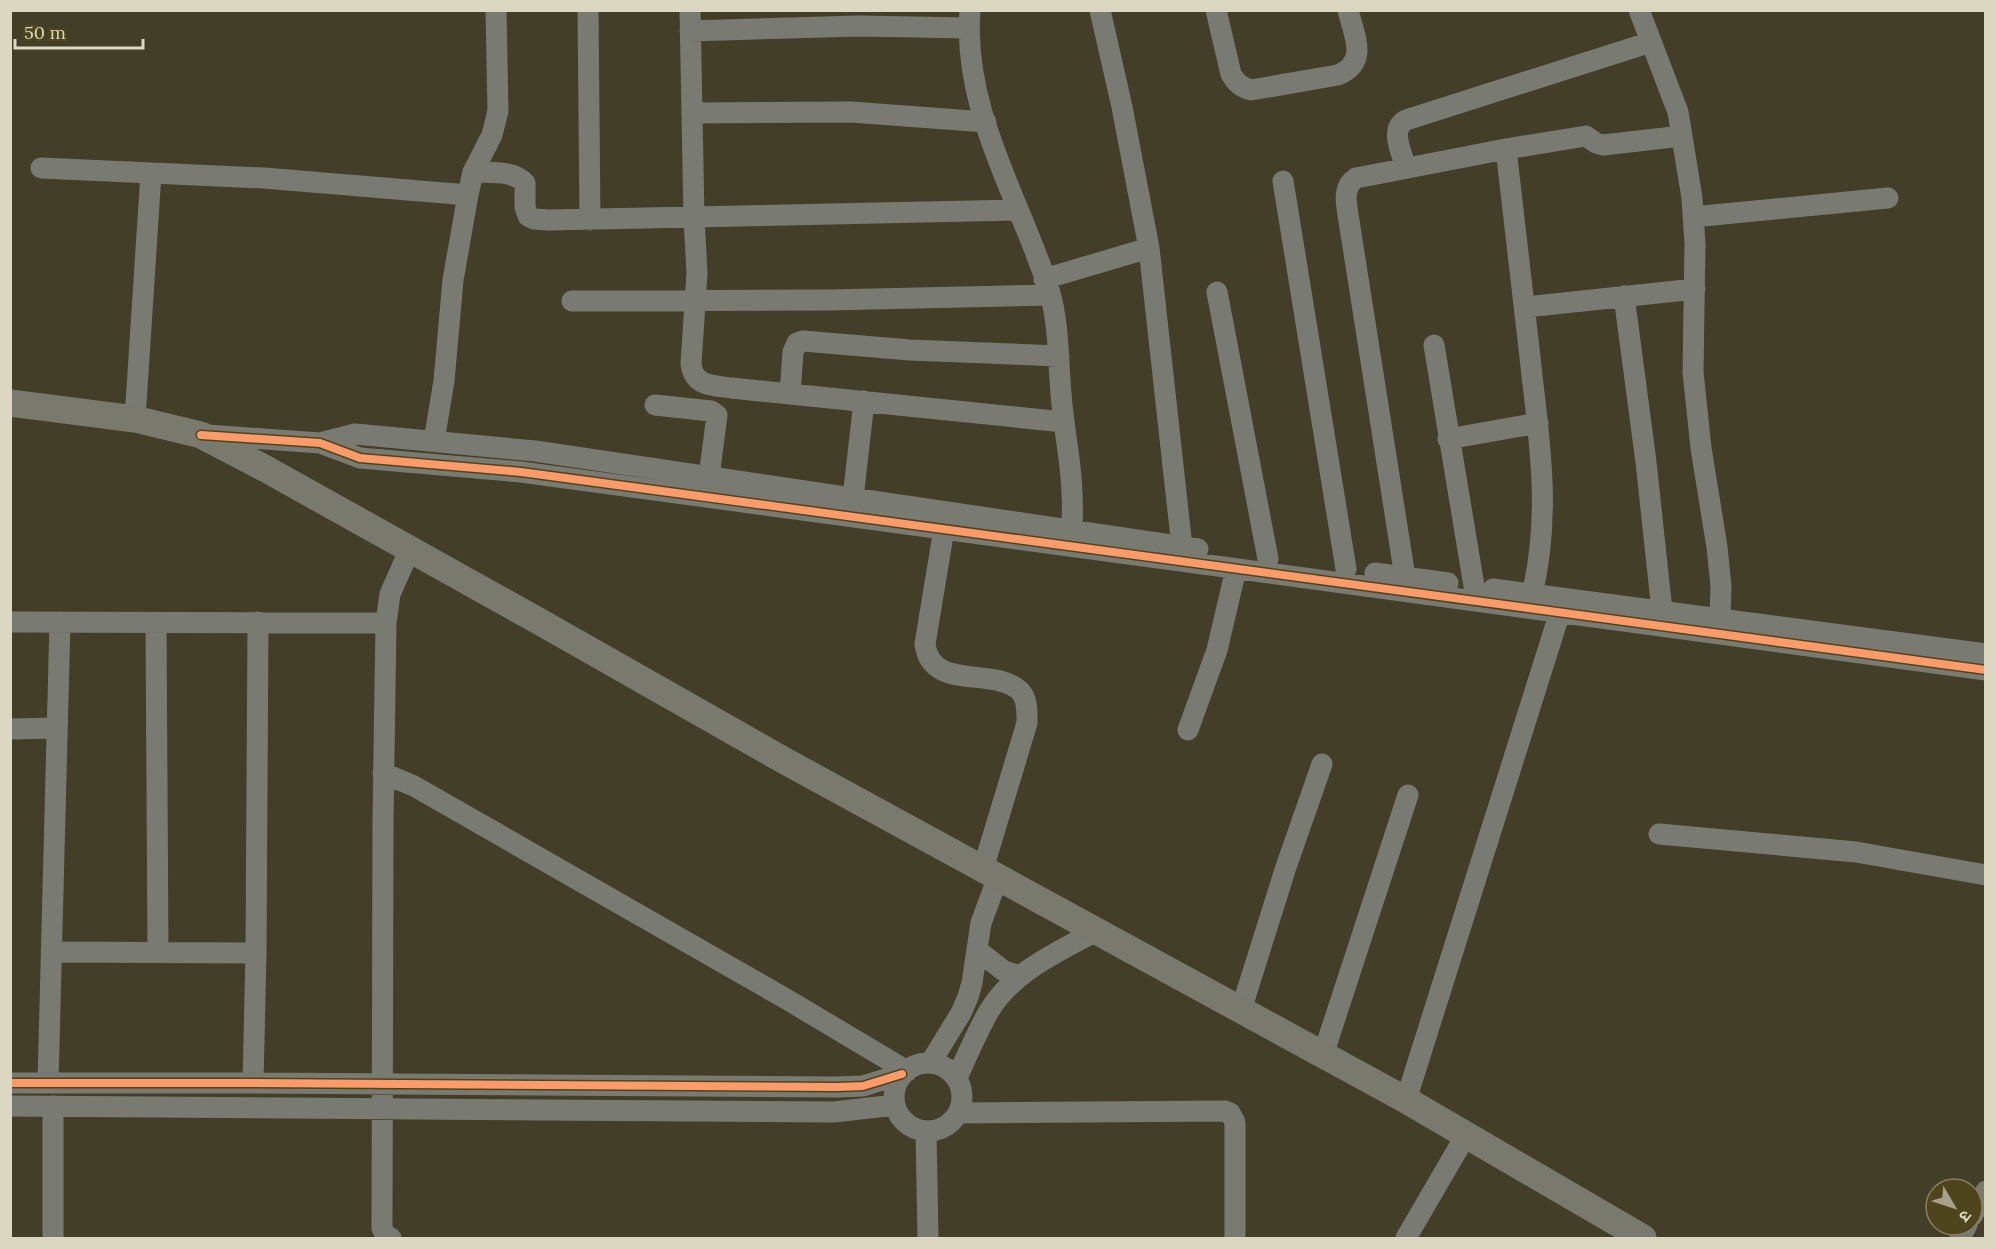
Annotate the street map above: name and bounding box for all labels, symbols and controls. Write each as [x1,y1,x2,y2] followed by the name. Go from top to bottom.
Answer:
[15,12,142,50] scale bar
[24,21,66,44] text: 50 m
[1924,1177,1984,1237] north arrow
[1955,1207,1976,1227] text: उ

